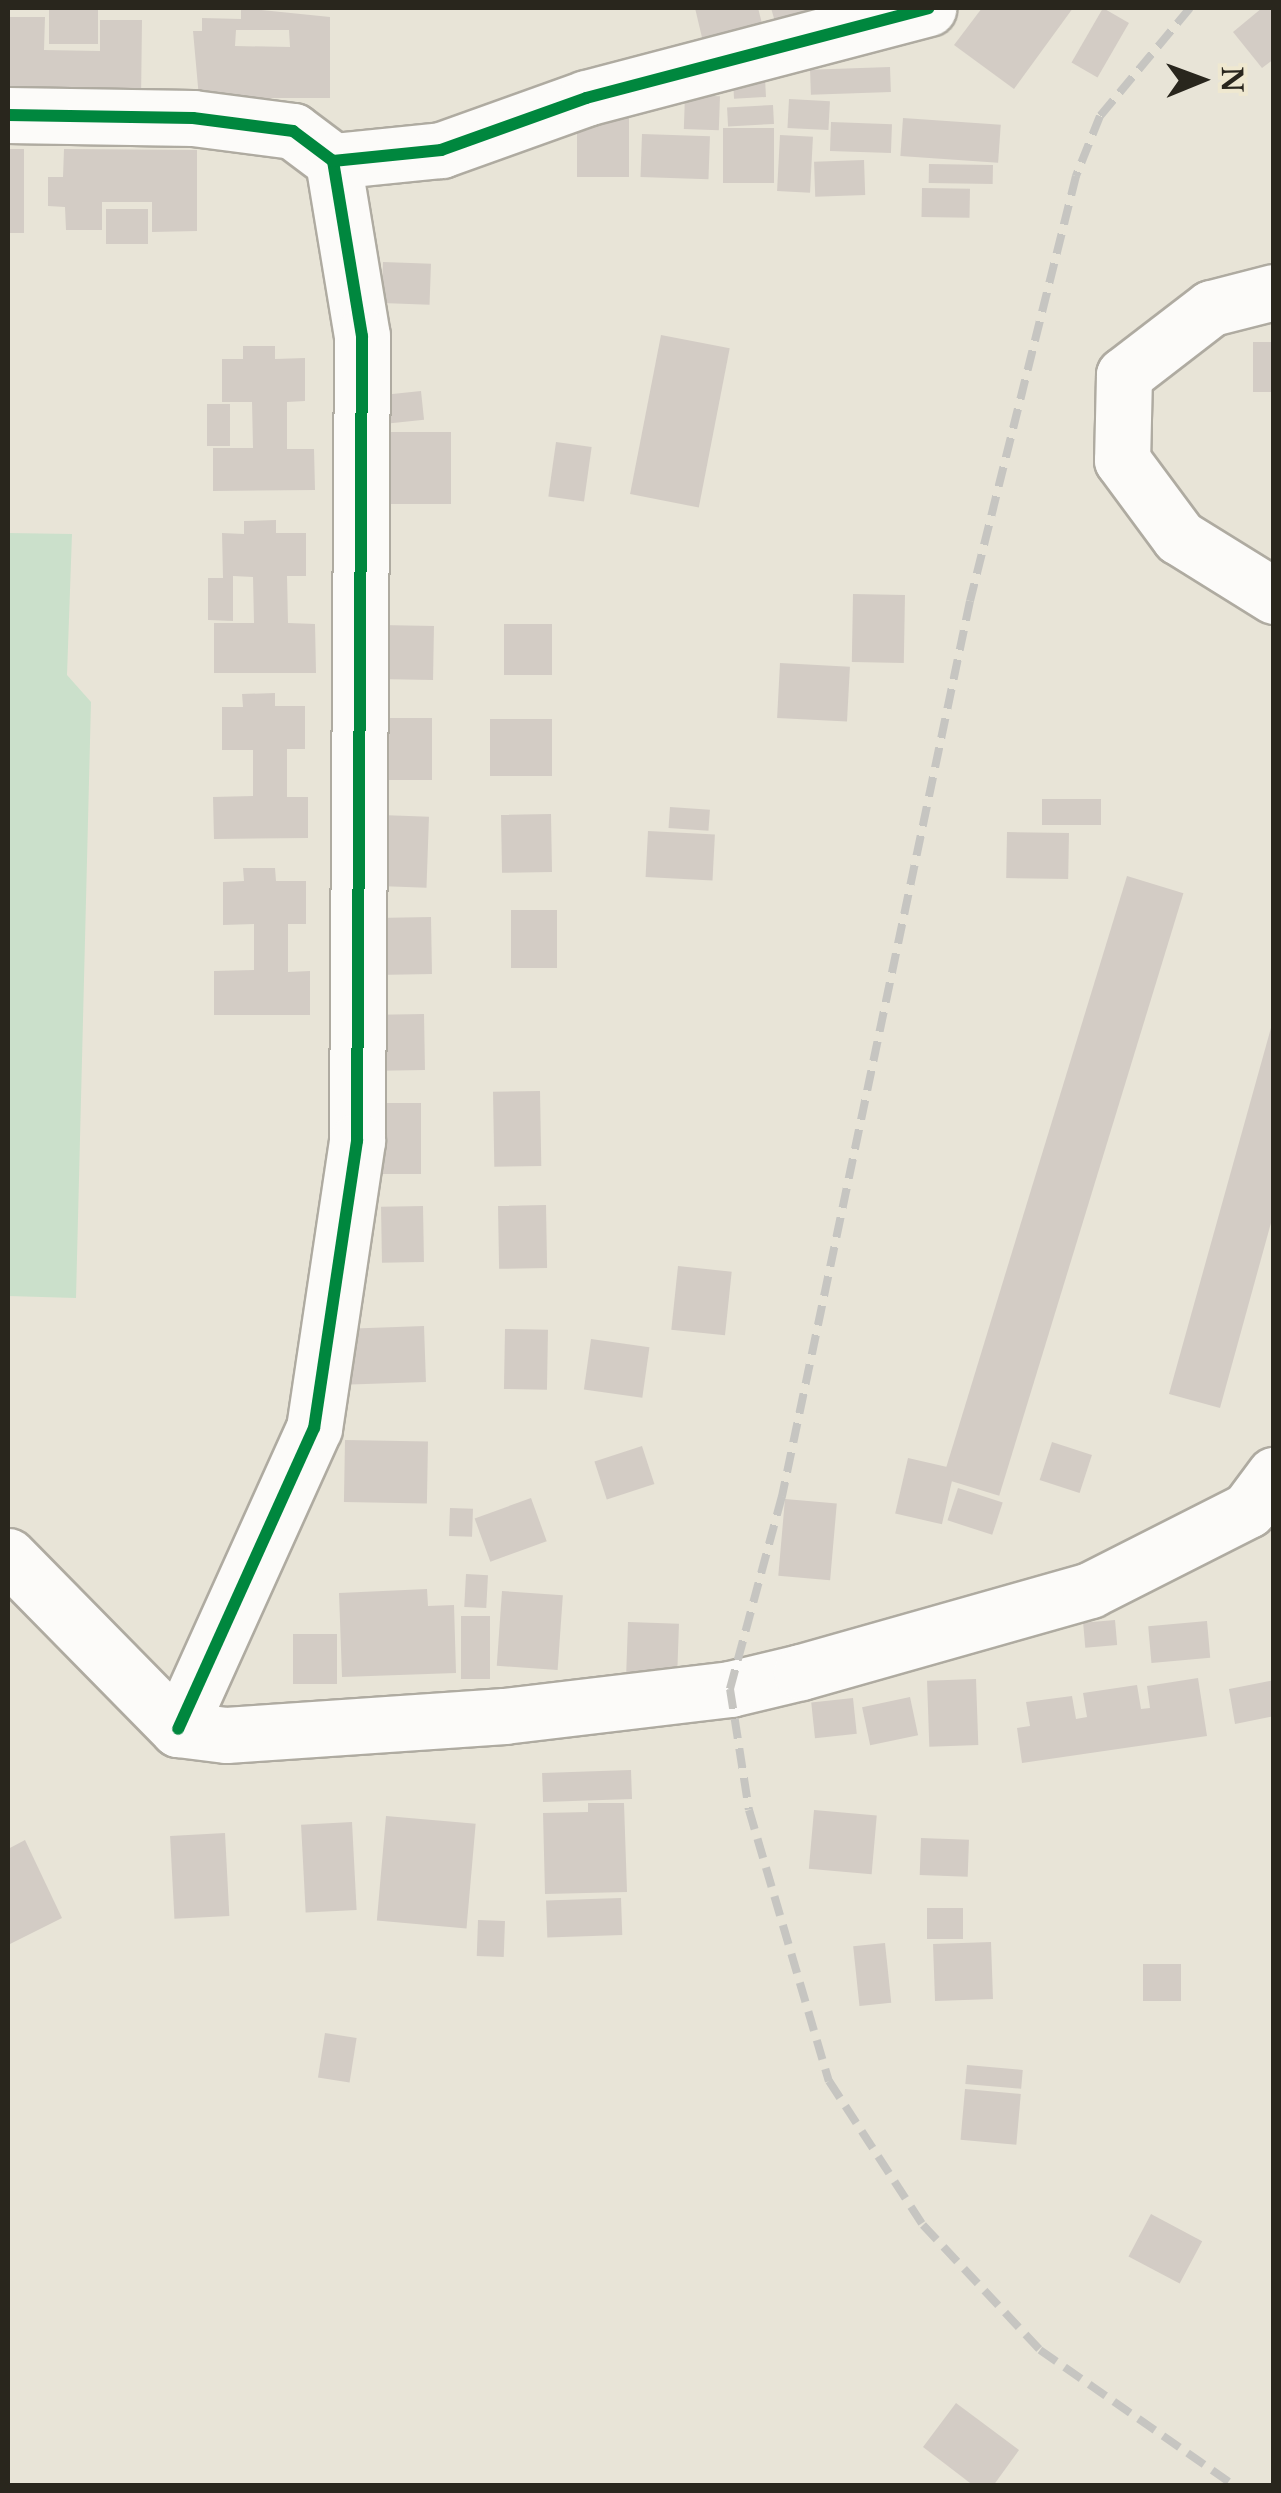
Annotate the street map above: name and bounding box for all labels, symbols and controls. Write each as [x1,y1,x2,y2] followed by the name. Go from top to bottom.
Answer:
[1151,30,1251,130] north arrow
[1214,66,1249,93] text: N

